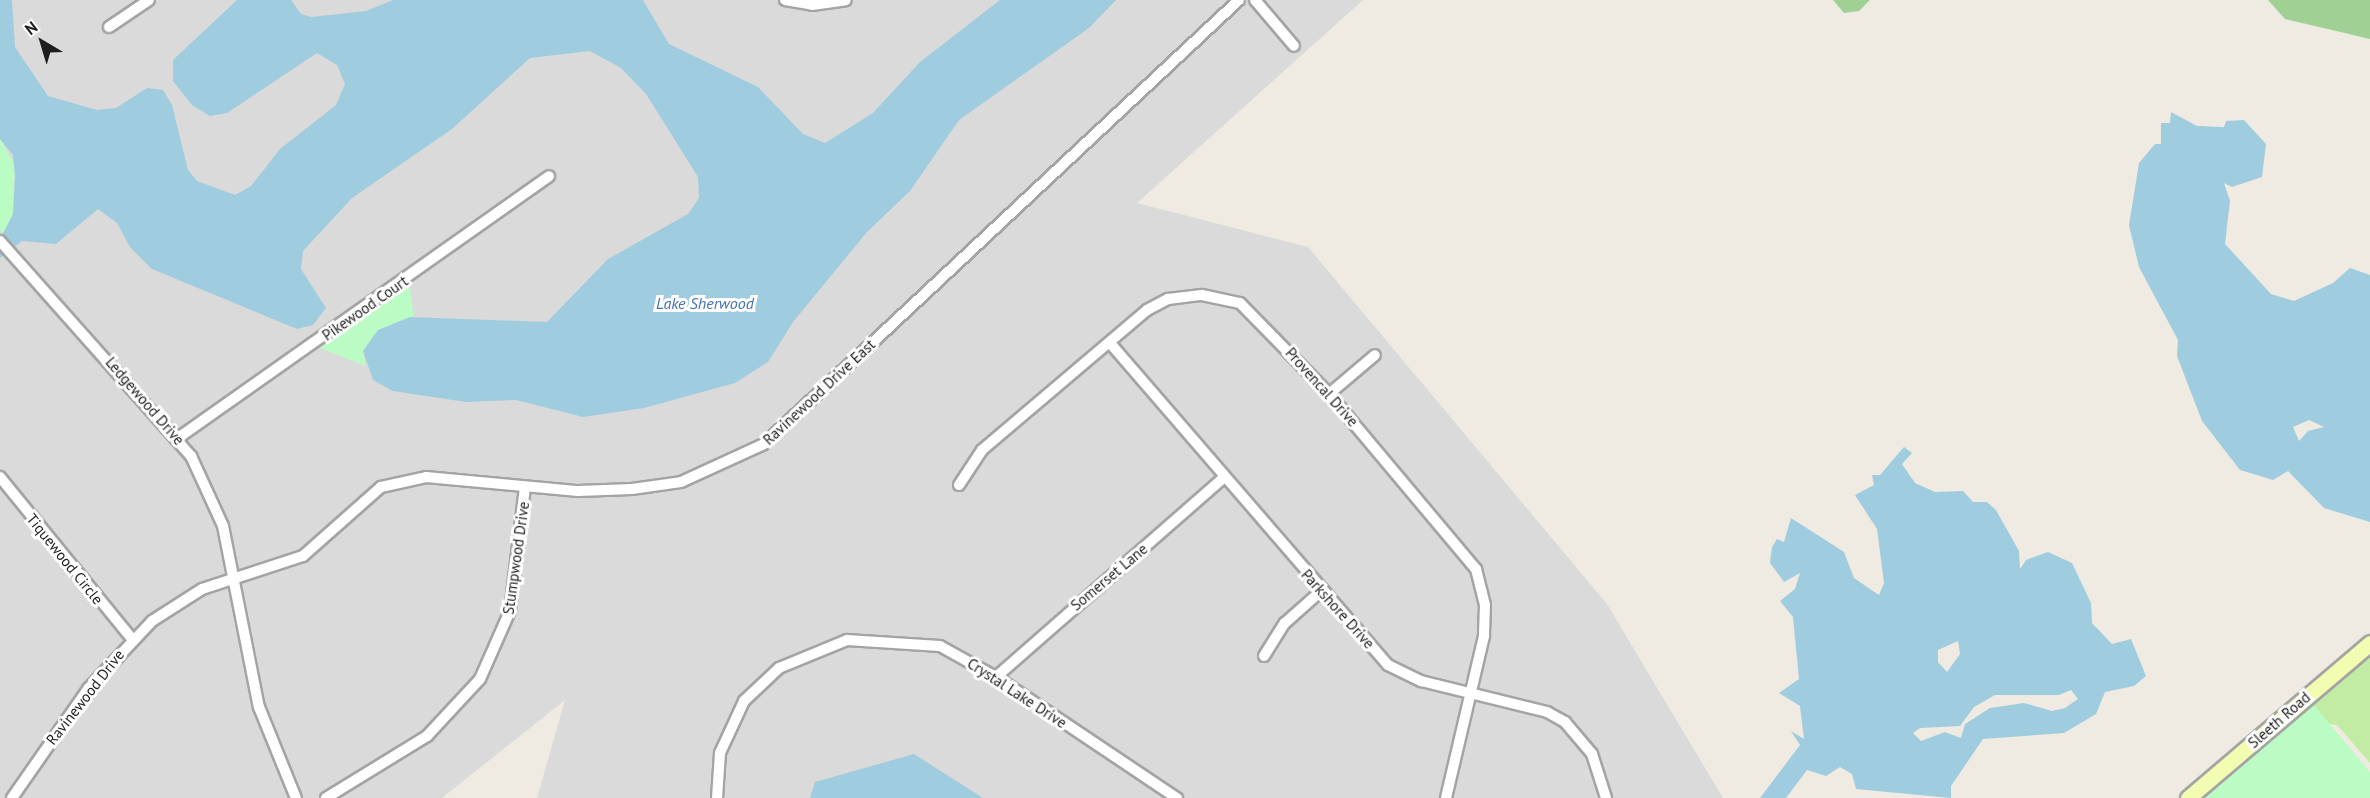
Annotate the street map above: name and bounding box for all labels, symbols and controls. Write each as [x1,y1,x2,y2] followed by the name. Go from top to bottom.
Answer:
[12,12,72,72] north arrow
[21,17,41,39] text: N
[319,272,411,344] street label: Pikewood Court
[656,293,754,313] water label: Lake Sherwood
[759,335,879,449] street label: Ravinewood Drive East
[1282,344,1362,430] street label: Provencal Drive
[102,353,188,449] street label: Ledgewood Drive
[499,500,533,616] street label: Stumpwood Drive
[23,510,107,608] street label: Tiquewood Circle
[1067,540,1151,614] street label: Somerset Lane
[1298,566,1378,652] street label: Parkshore Drive
[42,646,128,748] street label: Ravinewood Drive
[964,654,1070,732] street label: Crystal Lake Drive
[2244,688,2314,752] street label: Sleeth Road

